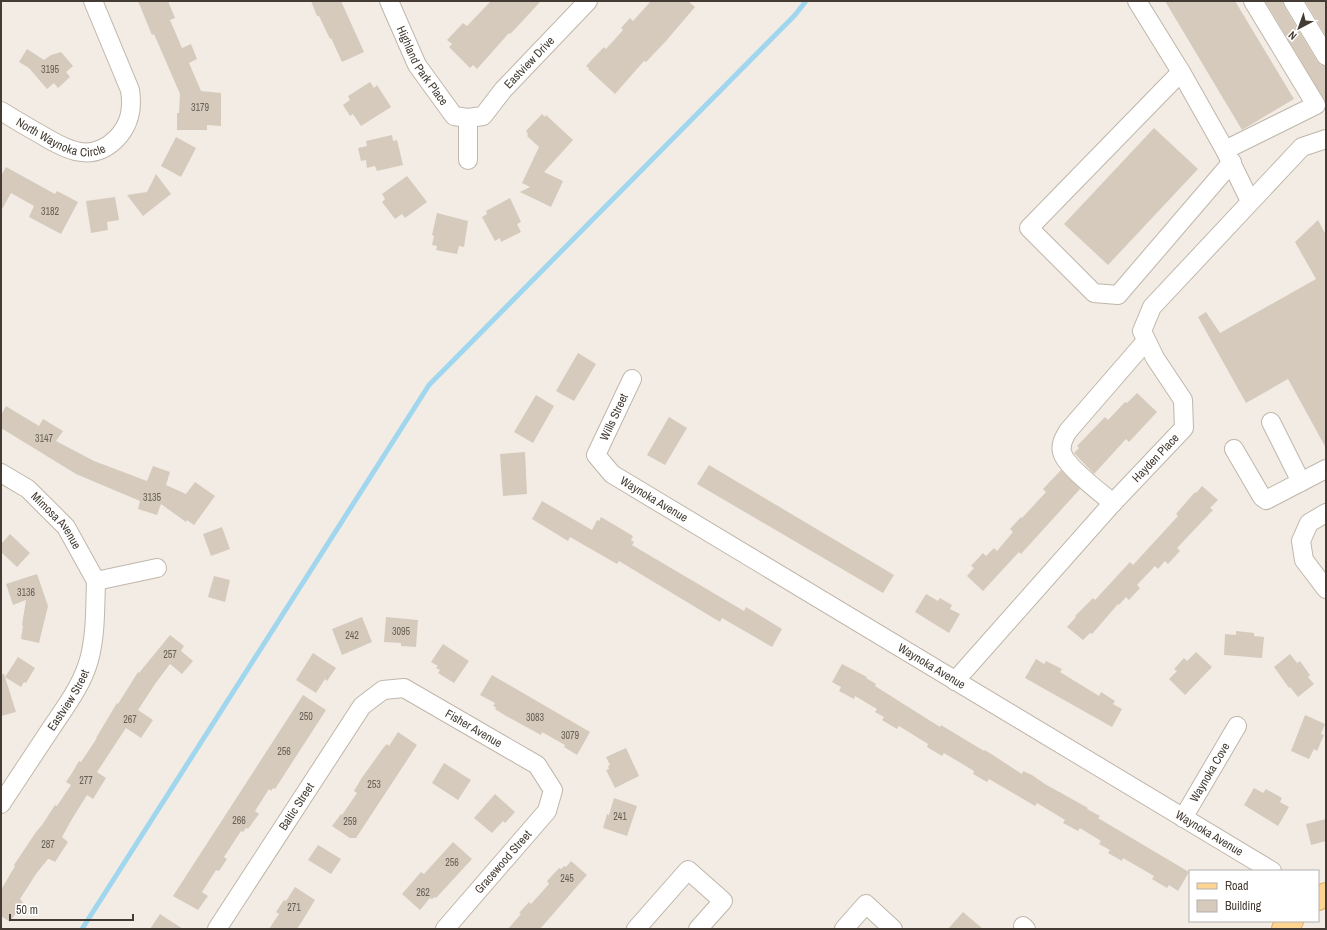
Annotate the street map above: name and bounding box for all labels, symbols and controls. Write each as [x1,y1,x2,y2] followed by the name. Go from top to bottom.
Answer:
[1279,8,1319,48] north arrow
[393,23,452,109] street label: Highland Park Place
[1285,28,1299,43] text: N
[501,33,558,92] street label: Eastview Drive
[41,63,60,76] house number: 3195
[191,101,210,114] house number: 3179
[13,114,108,161] street label: North Waynoka Circle
[41,205,60,218] house number: 3182
[596,391,632,443] street label: Wills Street
[1129,430,1183,486] street label: Hayden Place
[35,432,54,445] house number: 3147
[617,473,691,526] street label: Waynoka Avenue
[28,489,85,552] street label: Mimosa Avenue
[143,491,162,504] house number: 3135
[17,586,36,599] house number: 3136
[392,625,411,638] house number: 3095
[345,629,359,642] house number: 242
[895,640,968,693] street label: Waynoka Avenue
[163,648,177,661] house number: 257
[44,667,93,734] street label: Eastview Street
[442,706,505,751] street label: Fisher Avenue
[299,710,313,723] house number: 250
[526,711,545,724] house number: 3083
[123,713,137,726] house number: 267
[561,729,580,742] house number: 3079
[1186,740,1234,805] street label: Waynoka Cove
[277,745,291,758] house number: 256
[79,774,93,787] house number: 277
[367,778,381,791] house number: 253
[275,779,318,833] street label: Baltic Street
[1173,807,1246,860] street label: Waynoka Avenue
[613,810,627,823] house number: 241
[232,814,246,827] house number: 266
[343,815,357,828] house number: 259
[471,827,535,897] street label: Gracewood Street
[41,838,55,851] house number: 287
[445,856,459,869] house number: 256
[1189,870,1319,922] legend
[560,872,574,885] house number: 245
[1225,878,1249,894] text: Road
[416,886,430,899] house number: 262
[10,896,133,922] scale bar
[1225,898,1262,914] text: Building
[287,901,301,914] house number: 271
[16,902,38,918] text: 50 m

